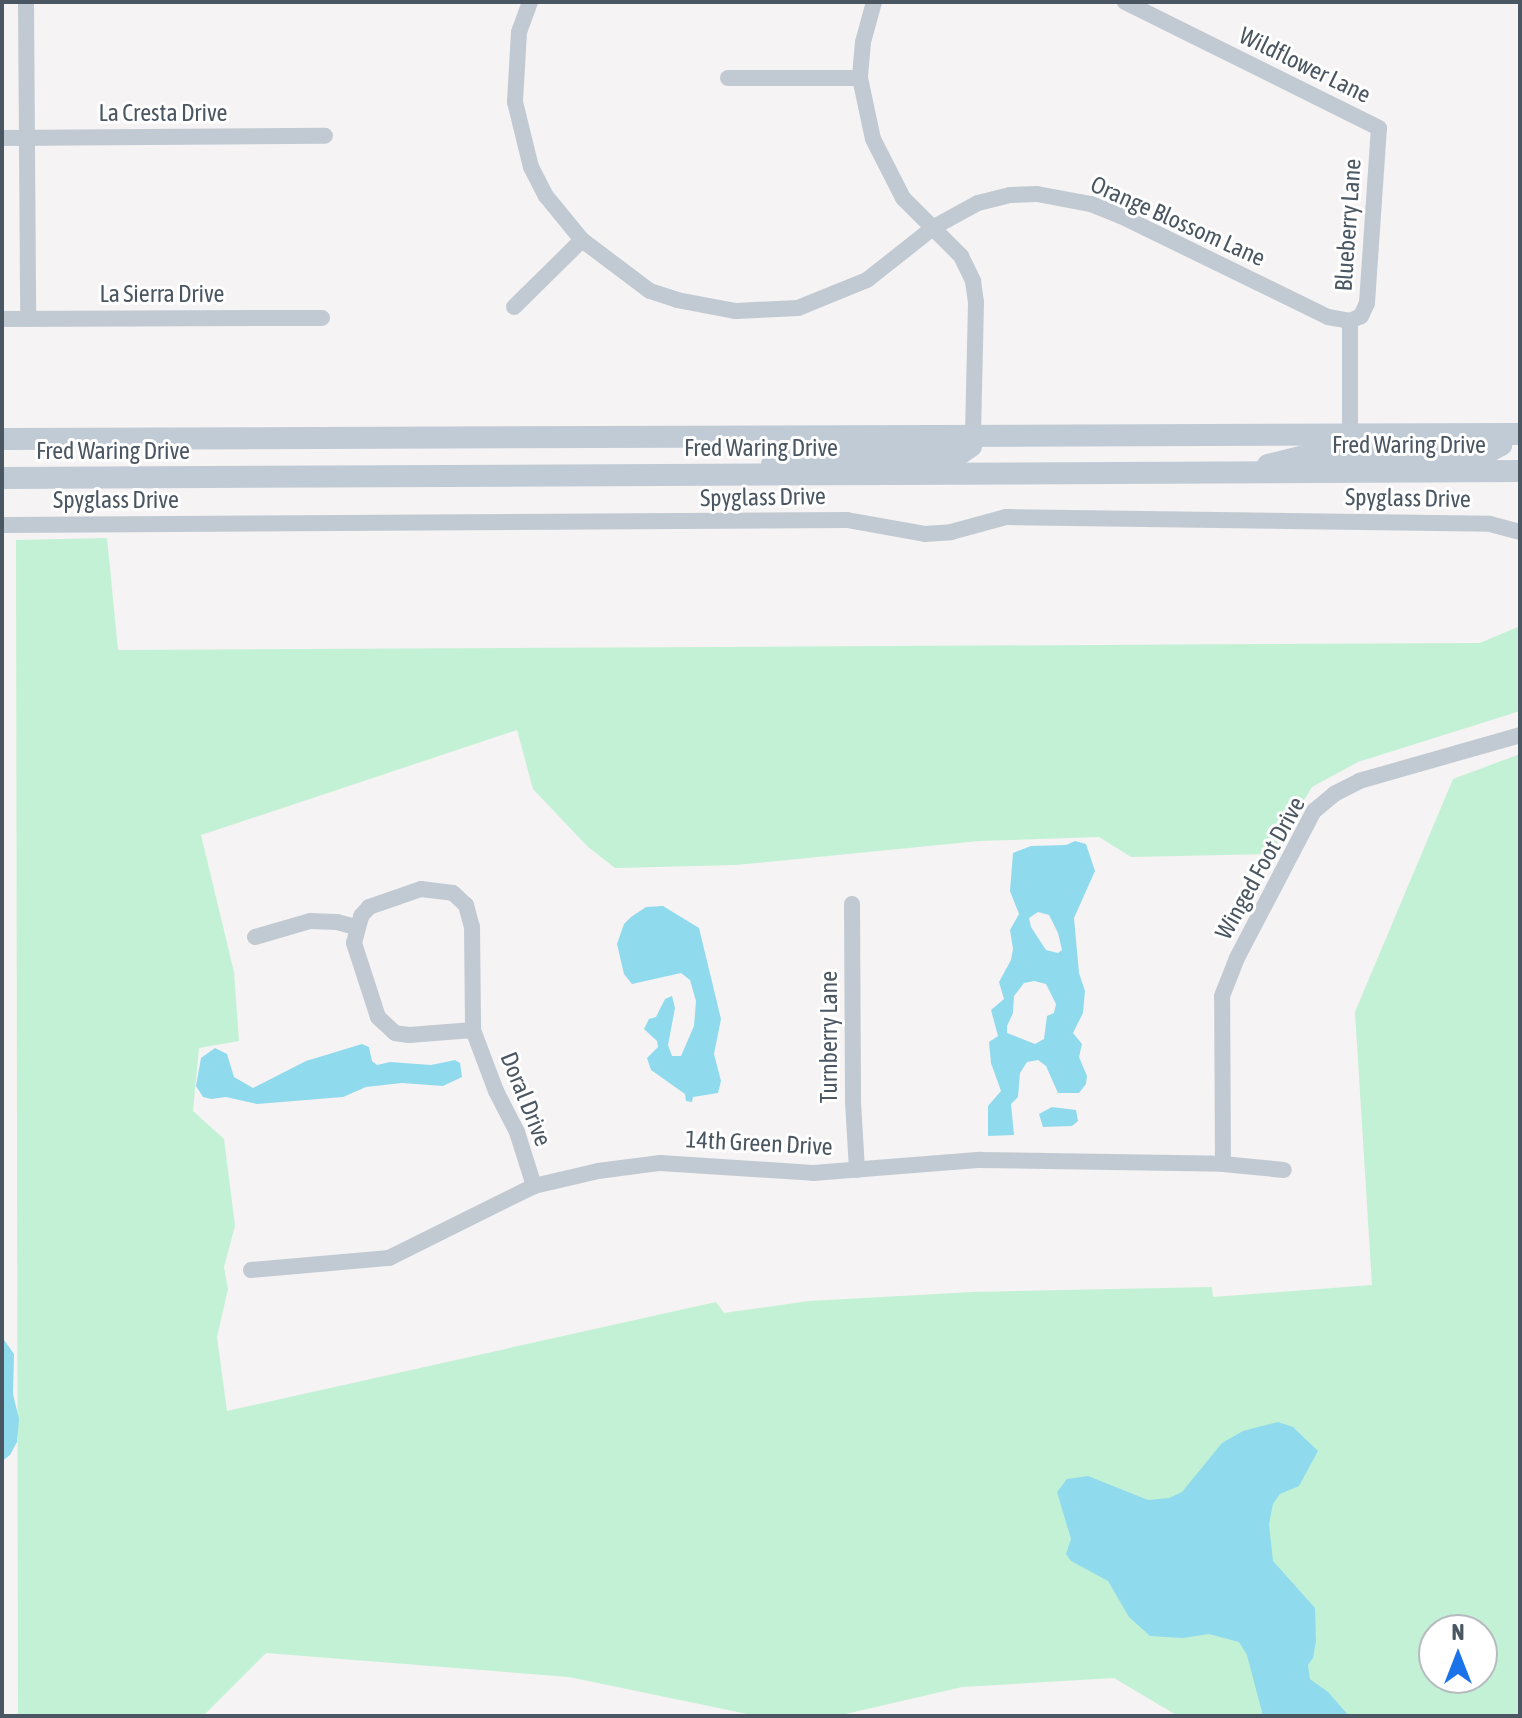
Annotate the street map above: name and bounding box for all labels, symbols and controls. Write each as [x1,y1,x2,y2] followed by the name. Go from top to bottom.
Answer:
[1235,21,1375,109] street label: Wildflower Lane
[99,99,227,127] street label: La Cresta Drive
[1329,158,1367,292] street label: Blueberry Lane
[1086,170,1270,272] street label: Orange Blossom Lane
[100,280,224,308] street label: La Sierra Drive
[1332,431,1486,459] street label: Fred Waring Drive
[684,434,838,462] street label: Fred Waring Drive
[36,437,190,465] street label: Fred Waring Drive
[700,482,826,512] street label: Spyglass Drive
[1345,483,1471,513] street label: Spyglass Drive
[53,486,179,514] street label: Spyglass Drive
[1209,792,1311,944] street label: Winged Foot Drive
[815,971,843,1103] street label: Turnberry Lane
[494,1048,558,1150] street label: Doral Drive
[685,1125,833,1161] street label: 14th Green Drive
[1418,1614,1498,1694] north arrow
[1452,1619,1464,1645] text: N

